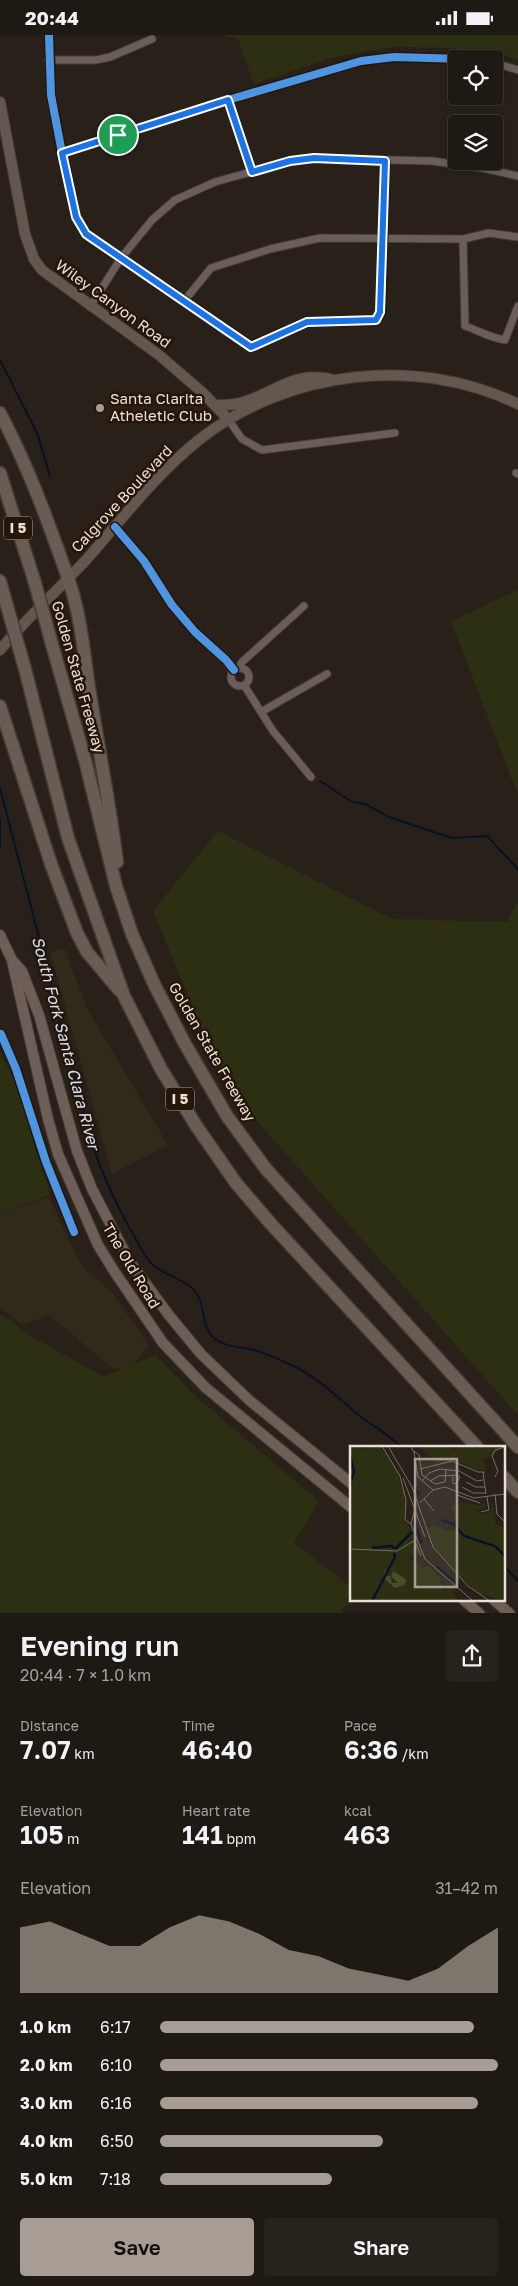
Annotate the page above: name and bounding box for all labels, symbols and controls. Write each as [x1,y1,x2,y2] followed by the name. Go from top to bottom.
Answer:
[25,6,79,29] text: 20:44
[448,50,503,170] map controls
[448,50,503,105] button: locate
[97,114,139,156] pin
[448,115,503,170] button: layers
[104,121,132,149] icon: arrive
[52,255,175,351] street label: Wiley Canyon Road
[110,389,212,424] place label: Santa Clarita Atheletic Club
[94,402,106,414] marker: Santa Clarita Atheletic Club
[67,441,176,556] street label: Calgrove Boulevard
[4,517,32,539] road number: I 5
[49,599,109,755] street label: Golden State Freeway
[28,934,105,1154] water label: South Fork Santa Clara River
[166,979,260,1125] street label: Golden State Freeway
[166,1087,194,1111] road number: I 5
[99,1220,164,1311] street label: The Old Road
[350,1446,506,1601] inset map
[20,1629,179,1662] text: Evening run
[446,1630,498,1682] button: share
[20,1665,151,1685] text: 20:44 · 7 × 1.0 km
[20,1717,79,1734] text: Distance
[182,1717,215,1734] text: Time
[344,1717,377,1734] text: Pace
[20,1734,71,1765] text: 7.07
[182,1734,253,1765] text: 46:40
[344,1734,398,1765] text: 6:36
[71,1745,95,1762] text: km
[398,1745,429,1762] text: /km
[20,1802,82,1819] text: Elevation
[182,1802,250,1819] text: Heart rate
[344,1802,372,1819] text: kcal
[20,1819,64,1850] text: 105
[182,1819,223,1850] text: 141
[344,1819,390,1850] text: 463
[64,1830,79,1847] text: m
[223,1830,256,1847] text: bpm
[20,1878,91,1898] text: Elevation
[435,1878,498,1898] text: 31–42 m
[20,2017,71,2037] text: 1.0 km
[100,2017,131,2037] text: 6:17
[20,2055,73,2075] text: 2.0 km
[100,2055,132,2075] text: 6:10
[20,2093,73,2113] text: 3.0 km
[100,2093,132,2113] text: 6:16
[20,2131,73,2151] text: 4.0 km
[100,2131,134,2151] text: 6:50
[20,2169,73,2189] text: 5.0 km
[100,2169,131,2189] text: 7:18
[20,2218,254,2276] button: Save
[264,2218,498,2276] button: Share

